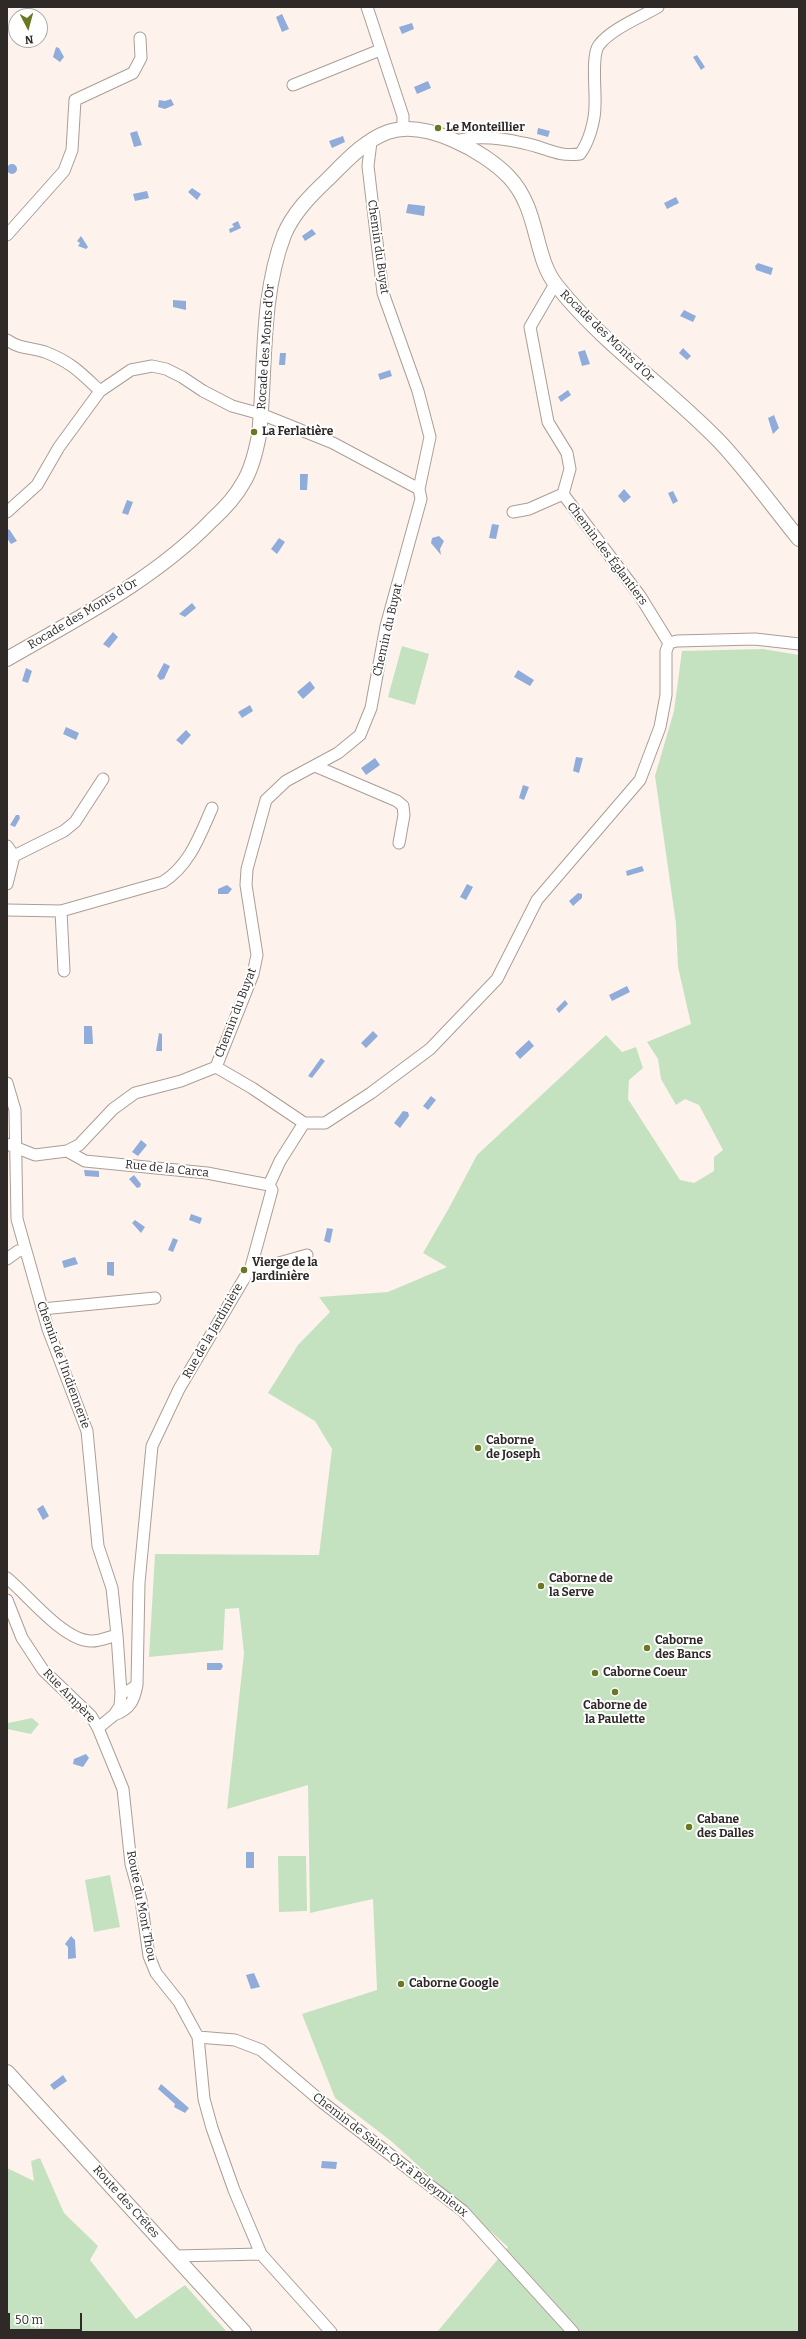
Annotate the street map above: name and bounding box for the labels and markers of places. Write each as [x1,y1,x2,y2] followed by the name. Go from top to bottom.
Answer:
[446,121,525,135] place label: Le Monteillier
[433,123,443,133] marker: Le Monteillier
[262,425,333,439] place label: La Ferlatière
[249,427,259,437] marker: La Ferlatière
[252,1256,318,1284] place label: Vierge de la Jardinière
[239,1265,249,1275] marker: Vierge de la Jardinière
[486,1434,540,1462] place label: Caborne de Joseph
[473,1443,483,1453] marker: Caborne de Joseph
[549,1572,613,1600] place label: Caborne de la Serve
[536,1581,546,1591] marker: Caborne de la Serve
[655,1634,711,1662] place label: Caborne des Bancs
[642,1643,652,1653] marker: Caborne des Bancs
[603,1666,687,1680] place label: Caborne Coeur
[590,1668,600,1678] marker: Caborne Coeur
[610,1687,620,1697] marker: Caborne de la Paulette
[583,1699,647,1727] place label: Caborne de la Paulette
[697,1813,754,1841] place label: Cabane des Dalles
[684,1822,694,1832] marker: Cabane des Dalles
[409,1977,499,1991] place label: Caborne Google
[396,1979,406,1989] marker: Caborne Google

